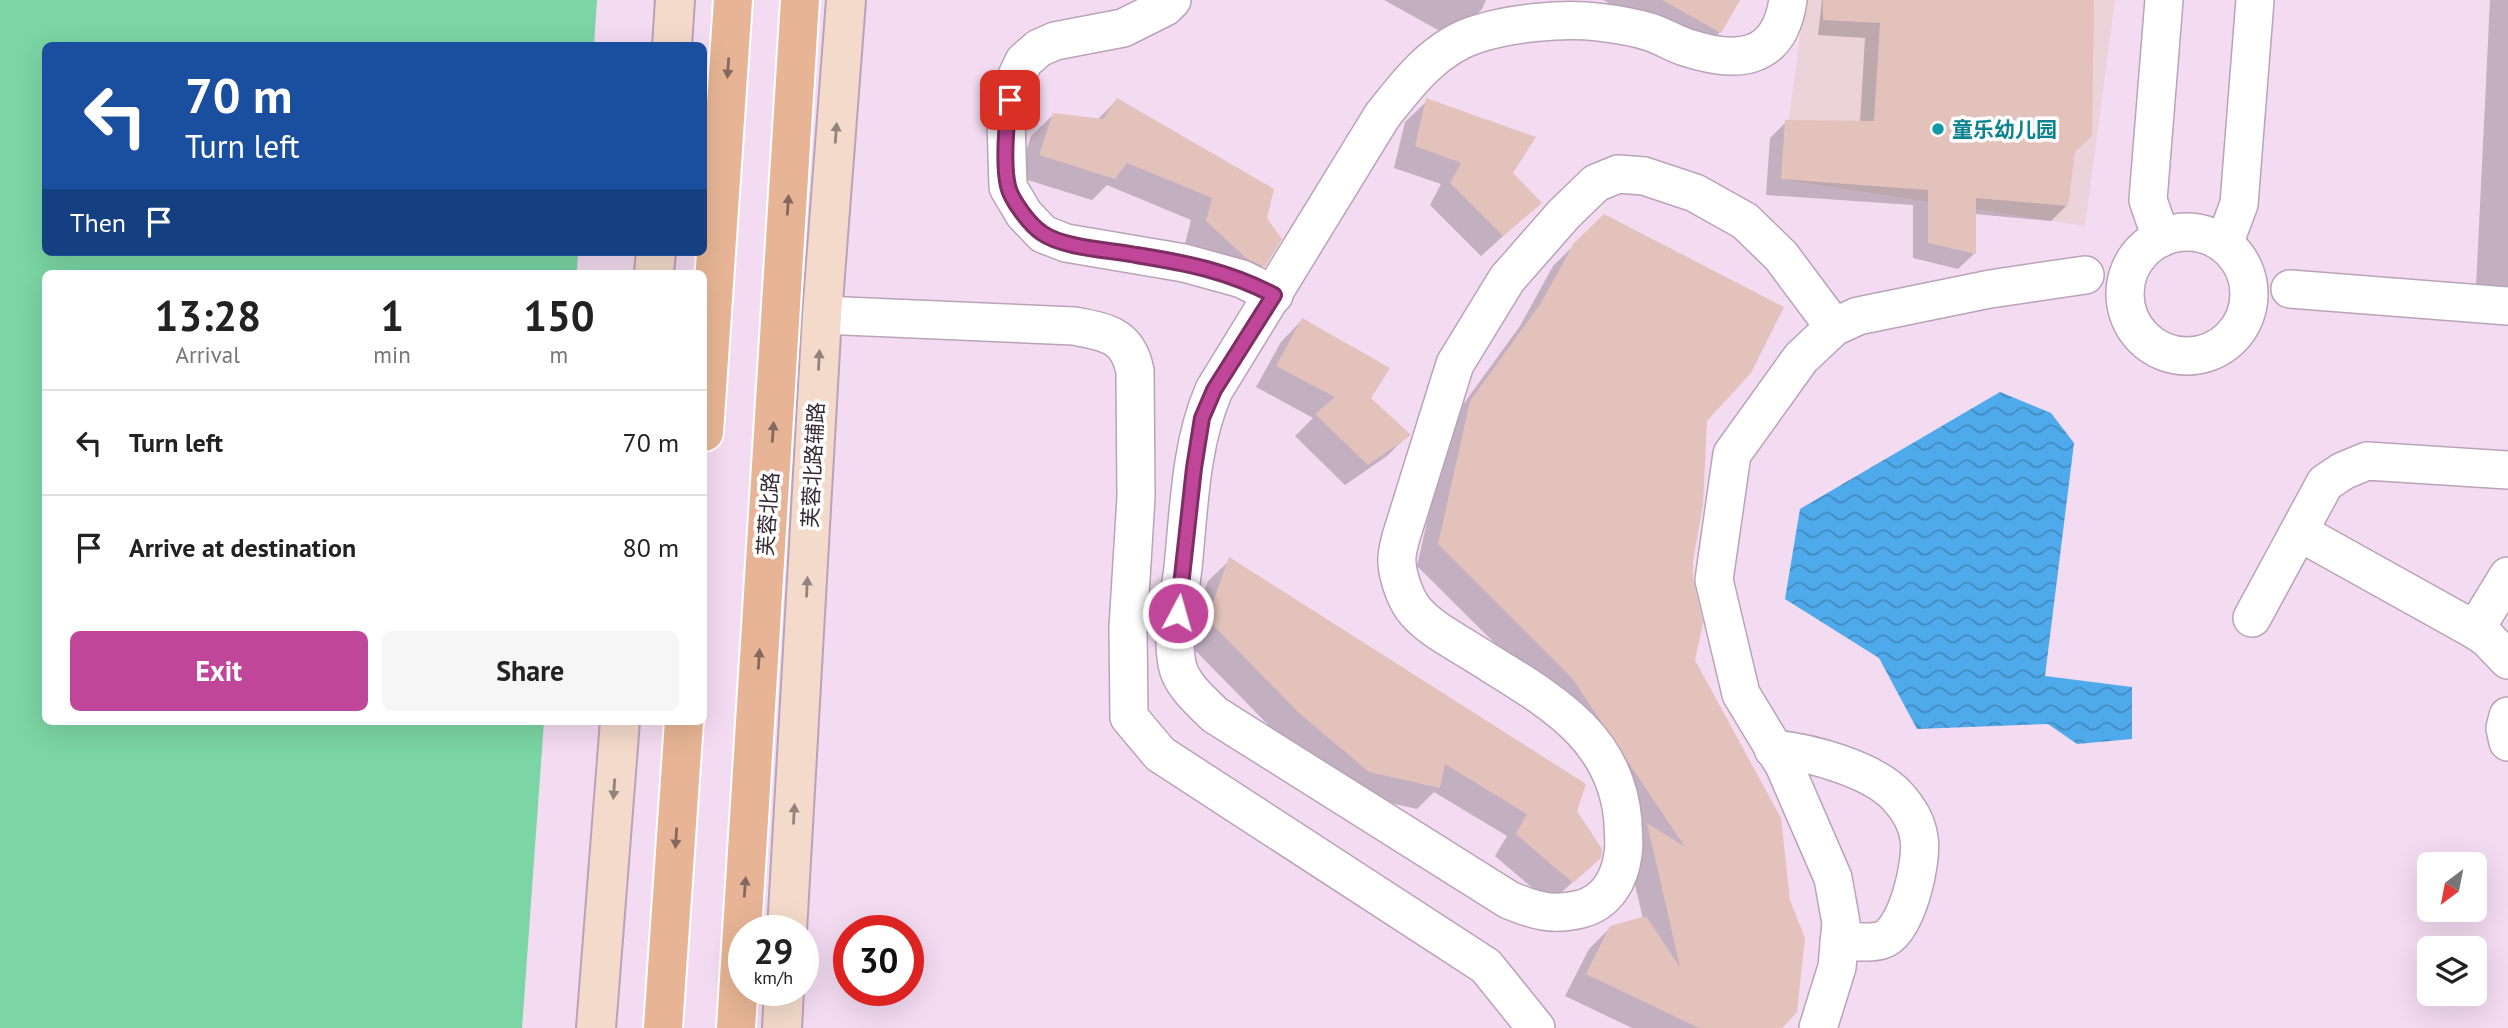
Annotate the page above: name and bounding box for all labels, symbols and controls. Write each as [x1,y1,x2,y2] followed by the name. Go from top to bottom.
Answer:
[722,57,733,79] one-way arrow
[185,63,292,127] text: 70 m
[70,70,161,161] icon: left
[980,70,1040,130] pin
[991,81,1029,119] icon: arrive
[1952,116,2057,143] place label: 童乐幼儿园
[1930,121,1946,137] marker: 童乐幼儿园
[831,122,842,144] one-way arrow
[185,125,300,167] text: Turn left
[782,194,793,216] one-way arrow
[140,203,178,241] icon: arrive
[70,206,126,239] text: Then
[154,288,261,343] text: 13:28
[380,288,404,343] text: 1
[523,288,595,343] text: 150
[175,340,240,369] text: Arrival
[373,340,411,369] text: min
[550,340,568,369] text: m
[814,348,825,370] one-way arrow
[796,401,830,529] street label: 芙蓉北路辅路
[768,421,779,443] one-way arrow
[70,424,108,462] icon: left
[129,426,223,459] text: Turn left
[623,426,679,459] text: 70 m
[752,471,784,557] street label: 芙蓉北路
[70,529,108,567] icon: arrive
[129,531,356,564] text: Arrive at destination
[623,531,679,564] text: 80 m
[801,576,812,598] one-way arrow
[1141,576,1215,650] position arrow
[70,631,368,711] button: Exit
[382,631,679,711] button: Share
[754,648,765,670] one-way arrow
[608,778,619,800] one-way arrow
[788,803,799,825] one-way arrow
[670,827,681,849] one-way arrow
[2417,852,2487,922] north arrow
[2417,852,2487,1006] map controls
[740,875,751,897] one-way arrow
[833,915,924,1006] speed limit sign: 30
[754,928,793,974] text: 29
[2417,936,2487,1006] button: layers
[754,966,793,989] text: km/h

